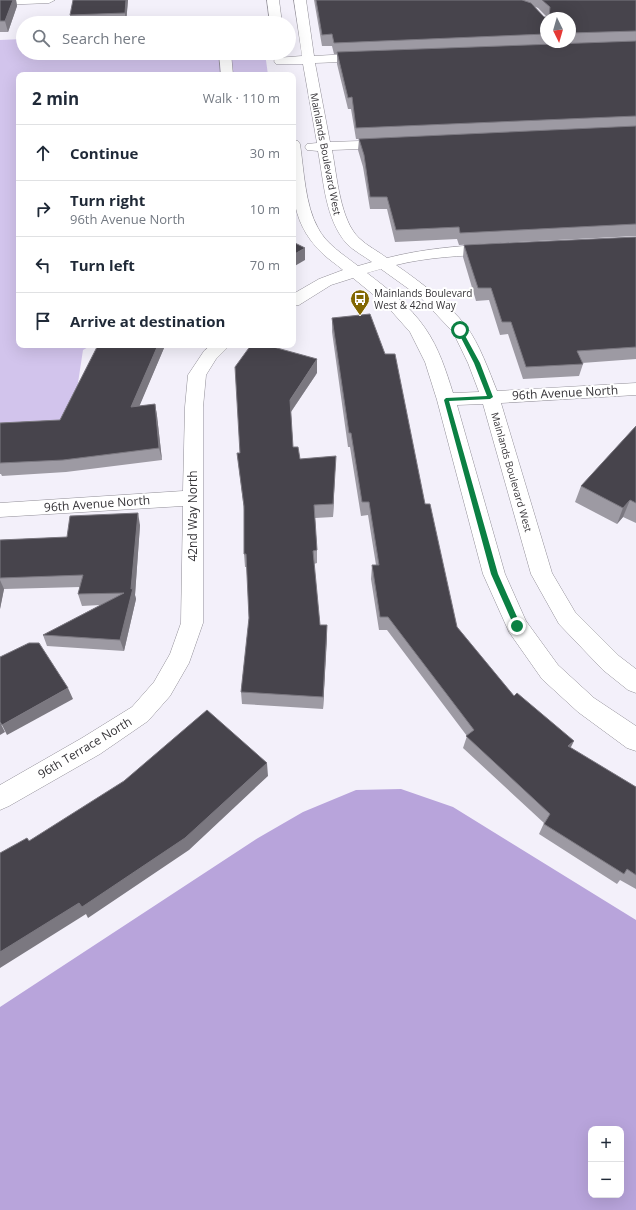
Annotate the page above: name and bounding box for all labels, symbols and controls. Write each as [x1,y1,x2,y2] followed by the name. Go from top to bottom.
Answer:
[540,12,576,48] north arrow
[16,16,296,60] search box
[30,27,52,49] icon: search
[62,28,146,48] text: Search here
[32,87,79,110] text: 2 min
[203,89,280,107] text: Walk · 110 m
[307,92,345,217] street label: Mainlands Boulevard West
[32,142,54,164] icon: ahead
[70,143,138,163] text: Continue
[250,144,280,162] text: 30 m
[70,190,145,210] text: Turn right
[32,198,54,220] icon: right
[250,200,280,218] text: 10 m
[70,210,185,228] text: 96th Avenue North
[32,254,54,276] icon: left
[70,255,135,275] text: Turn left
[250,256,280,274] text: 70 m
[374,286,472,312] place label: Mainlands Boulevard West & 42nd Way
[349,288,371,316] bus stop icon: Mainlands Boulevard West & 42nd Way
[32,310,54,332] icon: arrive
[70,311,225,331] text: Arrive at destination
[451,321,469,339] route start
[512,381,618,404] street label: 96th Avenue North
[488,410,536,534] street label: Mainlands Boulevard West
[184,470,201,562] street label: 42nd Way North
[43,491,151,516] street label: 96th Avenue North
[508,617,526,635] route end
[35,713,135,782] street label: 96th Terrace North
[588,1126,624,1198] map controls
[588,1126,624,1162] button: +
[588,1162,624,1198] button: −

